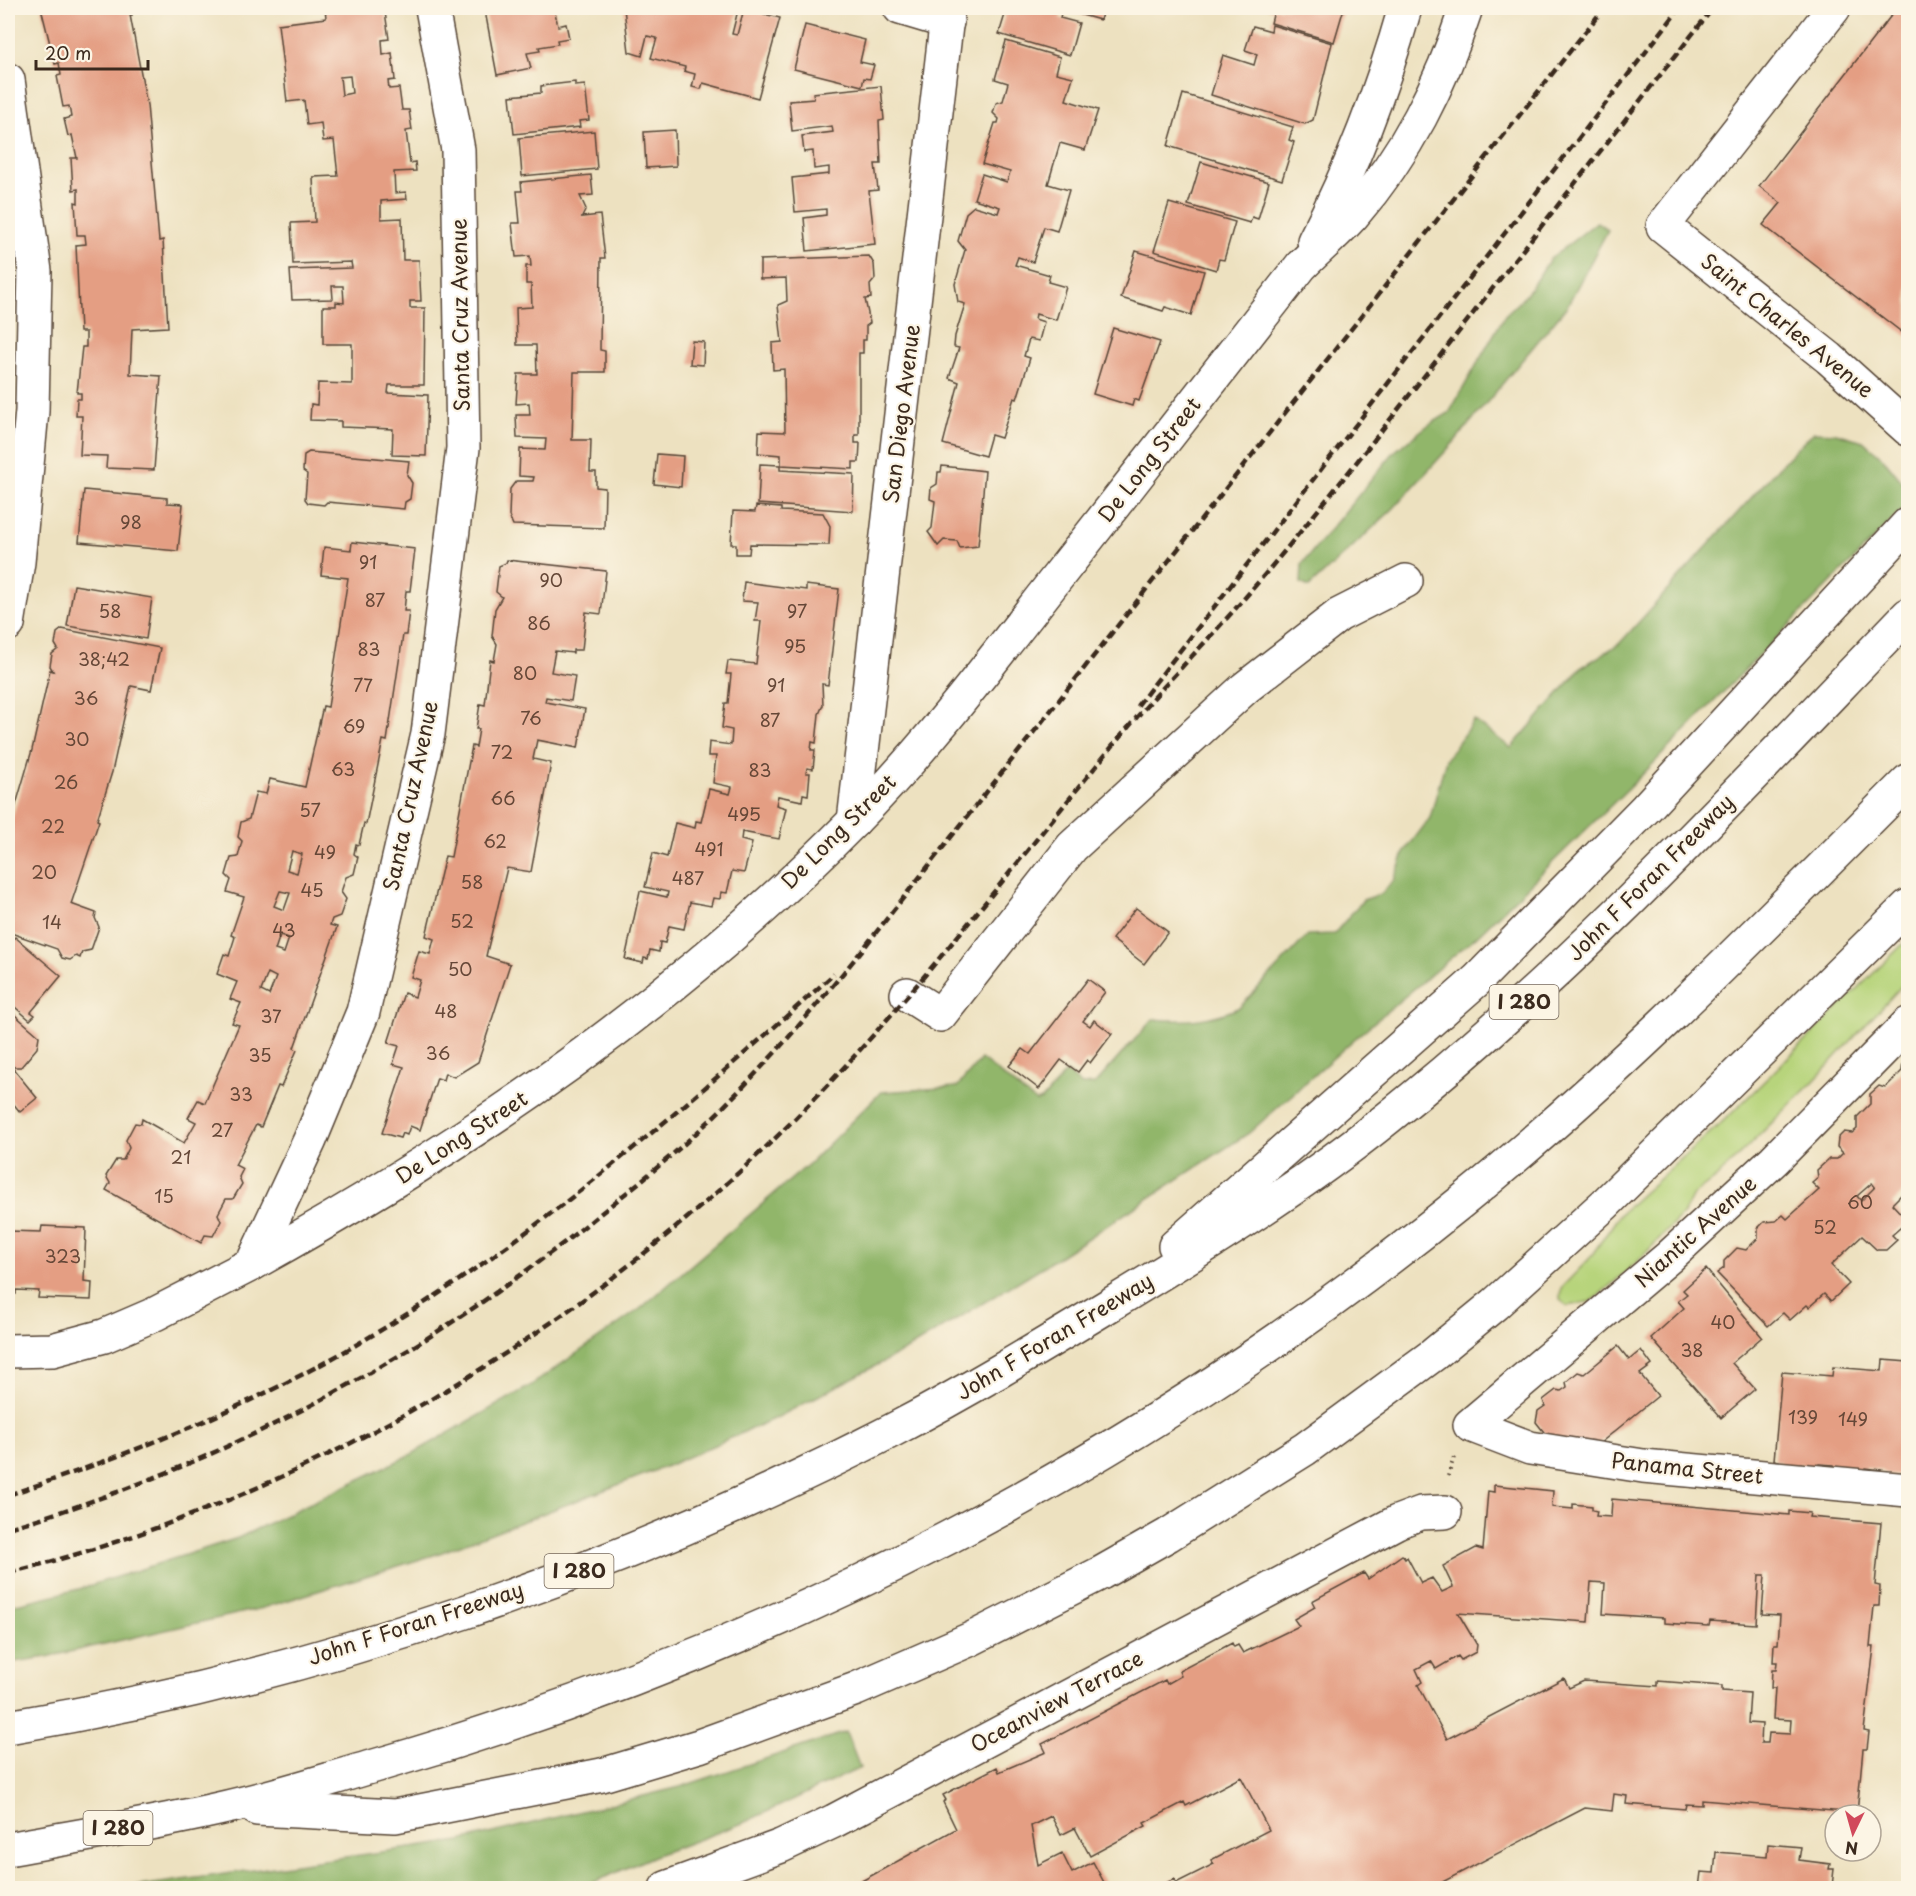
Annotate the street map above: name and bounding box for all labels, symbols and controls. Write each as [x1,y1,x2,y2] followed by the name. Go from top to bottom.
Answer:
[36,33,148,71] scale bar
[45,39,91,66] text: 20 m
[441,218,477,412] street label: Santa Cruz Avenue
[1695,245,1882,404] street label: Saint Charles Avenue
[873,322,927,505] street label: San Diego Avenue
[1089,389,1208,528] street label: De Long Street
[120,508,142,535] house number: 98
[359,548,377,575] house number: 91
[539,566,563,593] house number: 90
[365,586,385,613] house number: 87
[99,597,121,624] house number: 58
[787,597,807,624] house number: 97
[527,609,551,636] house number: 86
[784,632,806,659] house number: 95
[358,635,380,662] house number: 83
[78,645,130,672] house number: 38;42
[513,659,537,686] house number: 80
[353,671,373,698] house number: 77
[767,671,785,698] house number: 91
[74,684,98,711] house number: 36
[373,698,445,893] street label: Santa Cruz Avenue
[520,704,542,731] house number: 76
[760,706,780,733] house number: 87
[343,712,365,739] house number: 69
[64,725,90,752] house number: 30
[491,738,513,765] house number: 72
[331,755,355,782] house number: 63
[749,756,771,783] house number: 83
[773,766,902,895] street label: De Long Street
[54,768,78,795] house number: 26
[491,784,515,811] house number: 66
[1559,786,1740,967] street label: John F Foran Freeway
[299,796,321,823] house number: 57
[727,800,761,827] house number: 495
[41,812,65,839] house number: 22
[483,827,507,854] house number: 62
[695,835,723,862] house number: 491
[314,838,336,865] house number: 49
[31,858,57,885] house number: 20
[672,864,704,891] house number: 487
[461,868,483,895] house number: 58
[301,876,324,903] house number: 45
[450,907,474,934] house number: 52
[42,908,62,935] house number: 14
[272,916,296,943] house number: 43
[448,955,472,982] house number: 50
[1490,985,1558,1019] road number: I 280
[434,997,458,1024] house number: 48
[260,1002,282,1029] house number: 37
[426,1039,450,1066] house number: 36
[248,1041,272,1068] house number: 35
[229,1080,253,1107] house number: 33
[389,1082,533,1191] street label: De Long Street
[211,1116,233,1143] house number: 27
[171,1143,191,1170] house number: 21
[1627,1167,1763,1294] street label: Niantic Avenue
[154,1182,174,1209] house number: 15
[1847,1188,1873,1215] house number: 60
[1813,1213,1837,1240] house number: 52
[45,1242,81,1269] house number: 323
[949,1264,1159,1407] street label: John F Foran Freeway
[1710,1308,1736,1335] house number: 40
[1680,1336,1704,1363] house number: 38
[1788,1403,1818,1430] house number: 139
[1838,1405,1868,1432] house number: 149
[1609,1443,1765,1491] street label: Panama Street
[544,1554,614,1588] road number: I 280
[304,1572,527,1672] street label: John F Foran Freeway
[964,1641,1148,1759] street label: Oceanview Terrace
[1823,1803,1883,1863] north arrow
[84,1811,152,1845] road number: I 280
[1844,1836,1859,1861] text: N

